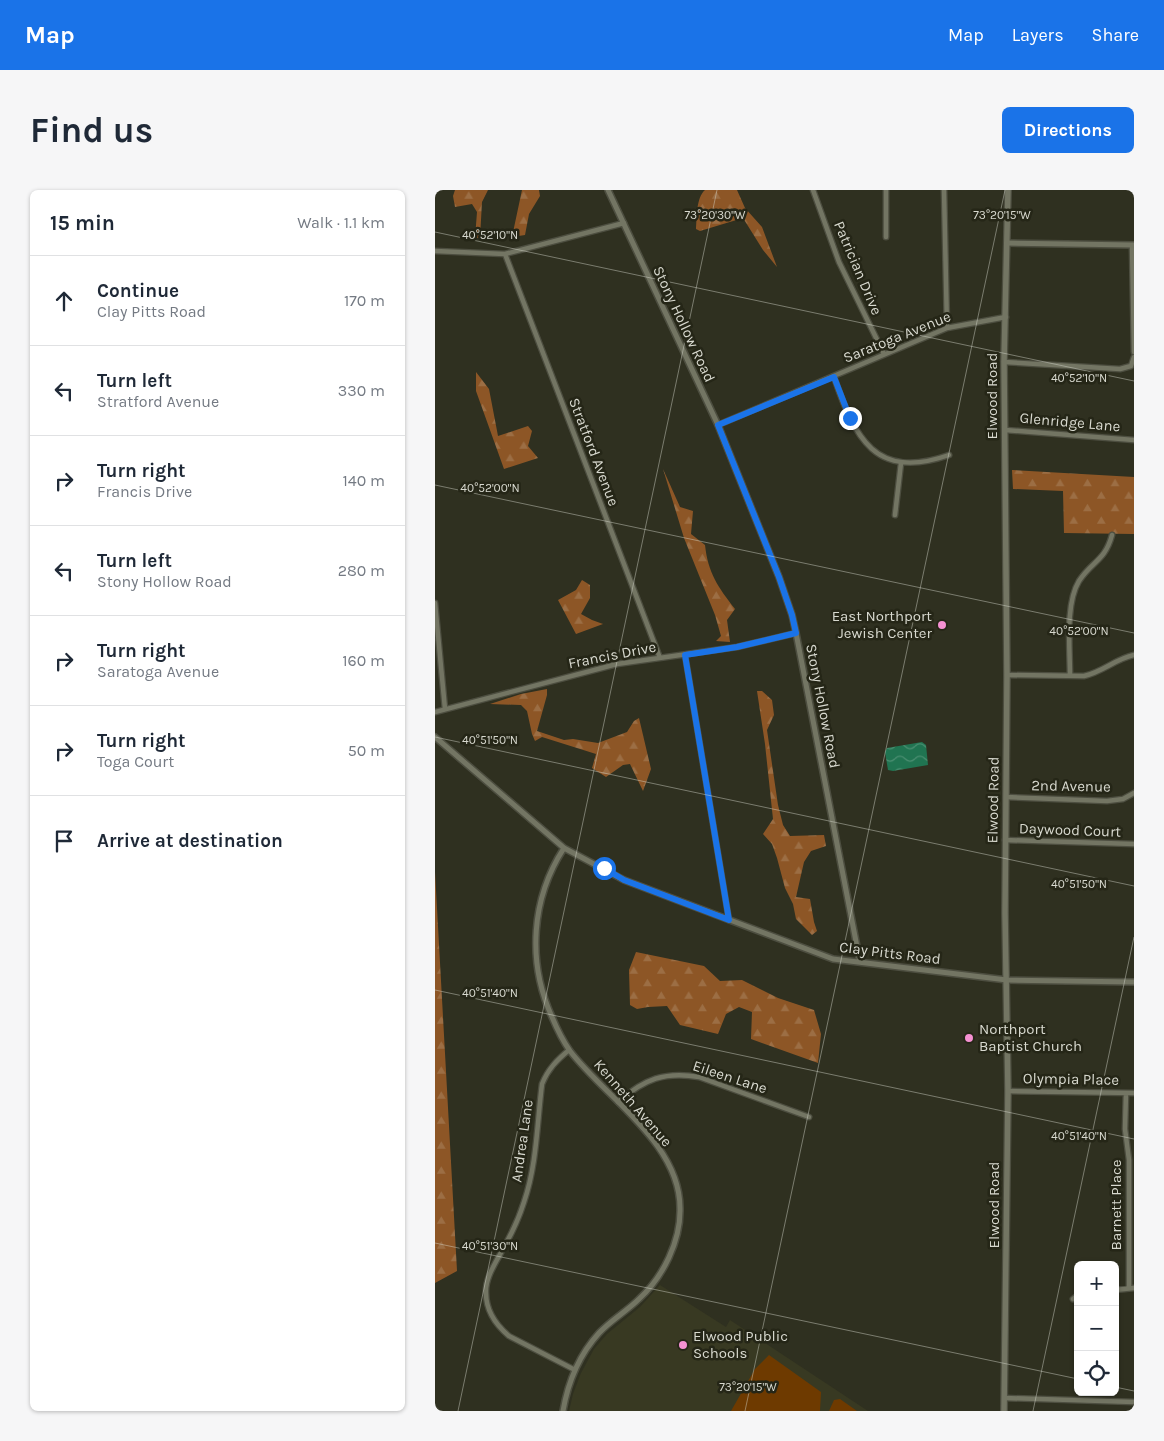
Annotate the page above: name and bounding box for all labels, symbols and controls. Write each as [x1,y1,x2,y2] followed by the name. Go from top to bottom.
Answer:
[25,21,75,49] text: Map
[948,24,984,46] text: Map
[1012,24,1064,46] text: Layers
[1092,24,1139,46] text: Share
[1002,107,1134,153] button: Directions
[30,110,153,151] text: Find us
[684,208,746,222] text: 73°20'30"W
[973,208,1031,222] text: 73°20'15"W
[50,211,115,235] text: 15 min
[297,213,385,232] text: Walk · 1.1 km
[830,218,886,318] street label: Patrician Drive
[462,228,518,242] text: 40°52'10"N
[649,263,719,385] street label: Stony Hollow Road
[97,280,179,302] text: Continue
[50,287,78,315] icon: ahead
[344,291,385,310] text: 170 m
[97,302,206,321] text: Clay Pitts Road
[841,307,953,367] street label: Saratoga Avenue
[983,353,1001,439] street label: Elwood Road
[97,370,172,392] text: Turn left
[1051,371,1107,385] text: 40°52'10"N
[50,377,78,405] icon: left
[338,381,385,400] text: 330 m
[97,392,219,411] text: Stratford Avenue
[565,395,623,509] street label: Stratford Avenue
[839,407,862,430] route end
[1019,409,1121,435] street label: Glenridge Lane
[97,460,186,482] text: Turn right
[50,467,78,495] icon: right
[343,471,385,490] text: 140 m
[460,481,520,495] text: 40°52'00"N
[97,482,192,501] text: Francis Drive
[97,550,172,572] text: Turn left
[50,557,78,585] icon: left
[338,561,385,580] text: 280 m
[97,572,232,591] text: Stony Hollow Road
[832,607,933,642] place label: East Northport Jewish Center
[936,619,948,631] marker: East Northport Jewish Center
[1049,624,1109,638] text: 40°52'00"N
[566,638,658,672] street label: Francis Drive
[97,640,186,662] text: Turn right
[802,642,844,770] street label: Stony Hollow Road
[50,647,78,675] icon: right
[342,651,385,670] text: 160 m
[97,662,219,681] text: Saratoga Avenue
[97,730,186,752] text: Turn right
[462,733,518,747] text: 40°51'50"N
[50,737,78,765] icon: right
[348,741,385,760] text: 50 m
[97,752,174,771] text: Toga Court
[983,756,1003,844] street label: Elwood Road
[1031,776,1111,796] street label: 2nd Avenue
[1019,819,1122,841] street label: Daywood Court
[50,827,78,855] icon: arrive
[97,830,283,852] text: Arrive at destination
[593,857,616,880] route start
[1051,877,1107,891] text: 40°51'50"N
[838,938,942,968] street label: Clay Pitts Road
[462,986,518,1000] text: 40°51'40"N
[979,1020,1082,1055] place label: Northport Baptist Church
[963,1032,975,1044] marker: Northport Baptist Church
[590,1055,676,1151] street label: Kenneth Avenue
[691,1057,769,1097] street label: Eileen Lane
[1023,1069,1119,1089] street label: Olympia Place
[507,1098,537,1184] street label: Andrea Lane
[1051,1129,1107,1143] text: 40°51'40"N
[1107,1160,1125,1250] street label: Barnett Place
[985,1162,1003,1248] street label: Elwood Road
[462,1239,518,1253] text: 40°51'30"N
[1074,1261,1119,1396] map controls
[1074,1261,1119,1306] button: +
[1074,1306,1119,1351] button: −
[693,1327,788,1362] place label: Elwood Public Schools
[677,1339,689,1351] marker: Elwood Public Schools
[1074,1351,1119,1396] button: locate
[719,1380,777,1394] text: 73°20'15"W

